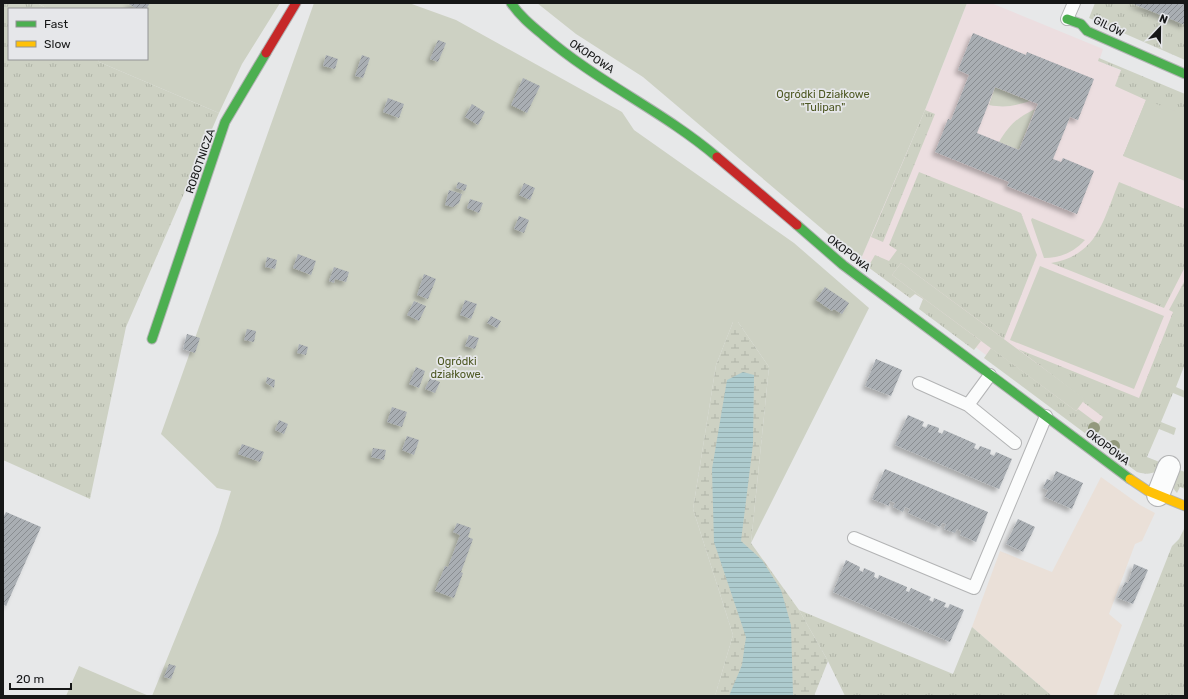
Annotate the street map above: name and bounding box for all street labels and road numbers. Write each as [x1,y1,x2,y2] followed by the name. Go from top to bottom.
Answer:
[1091,13,1127,40] street label: GILÓW
[567,37,617,77] street label: OKOPOWA
[183,127,218,195] street label: ROBOTNICZA
[824,232,873,275] street label: OKOPOWA
[1083,427,1133,468] street label: OKOPOWA

